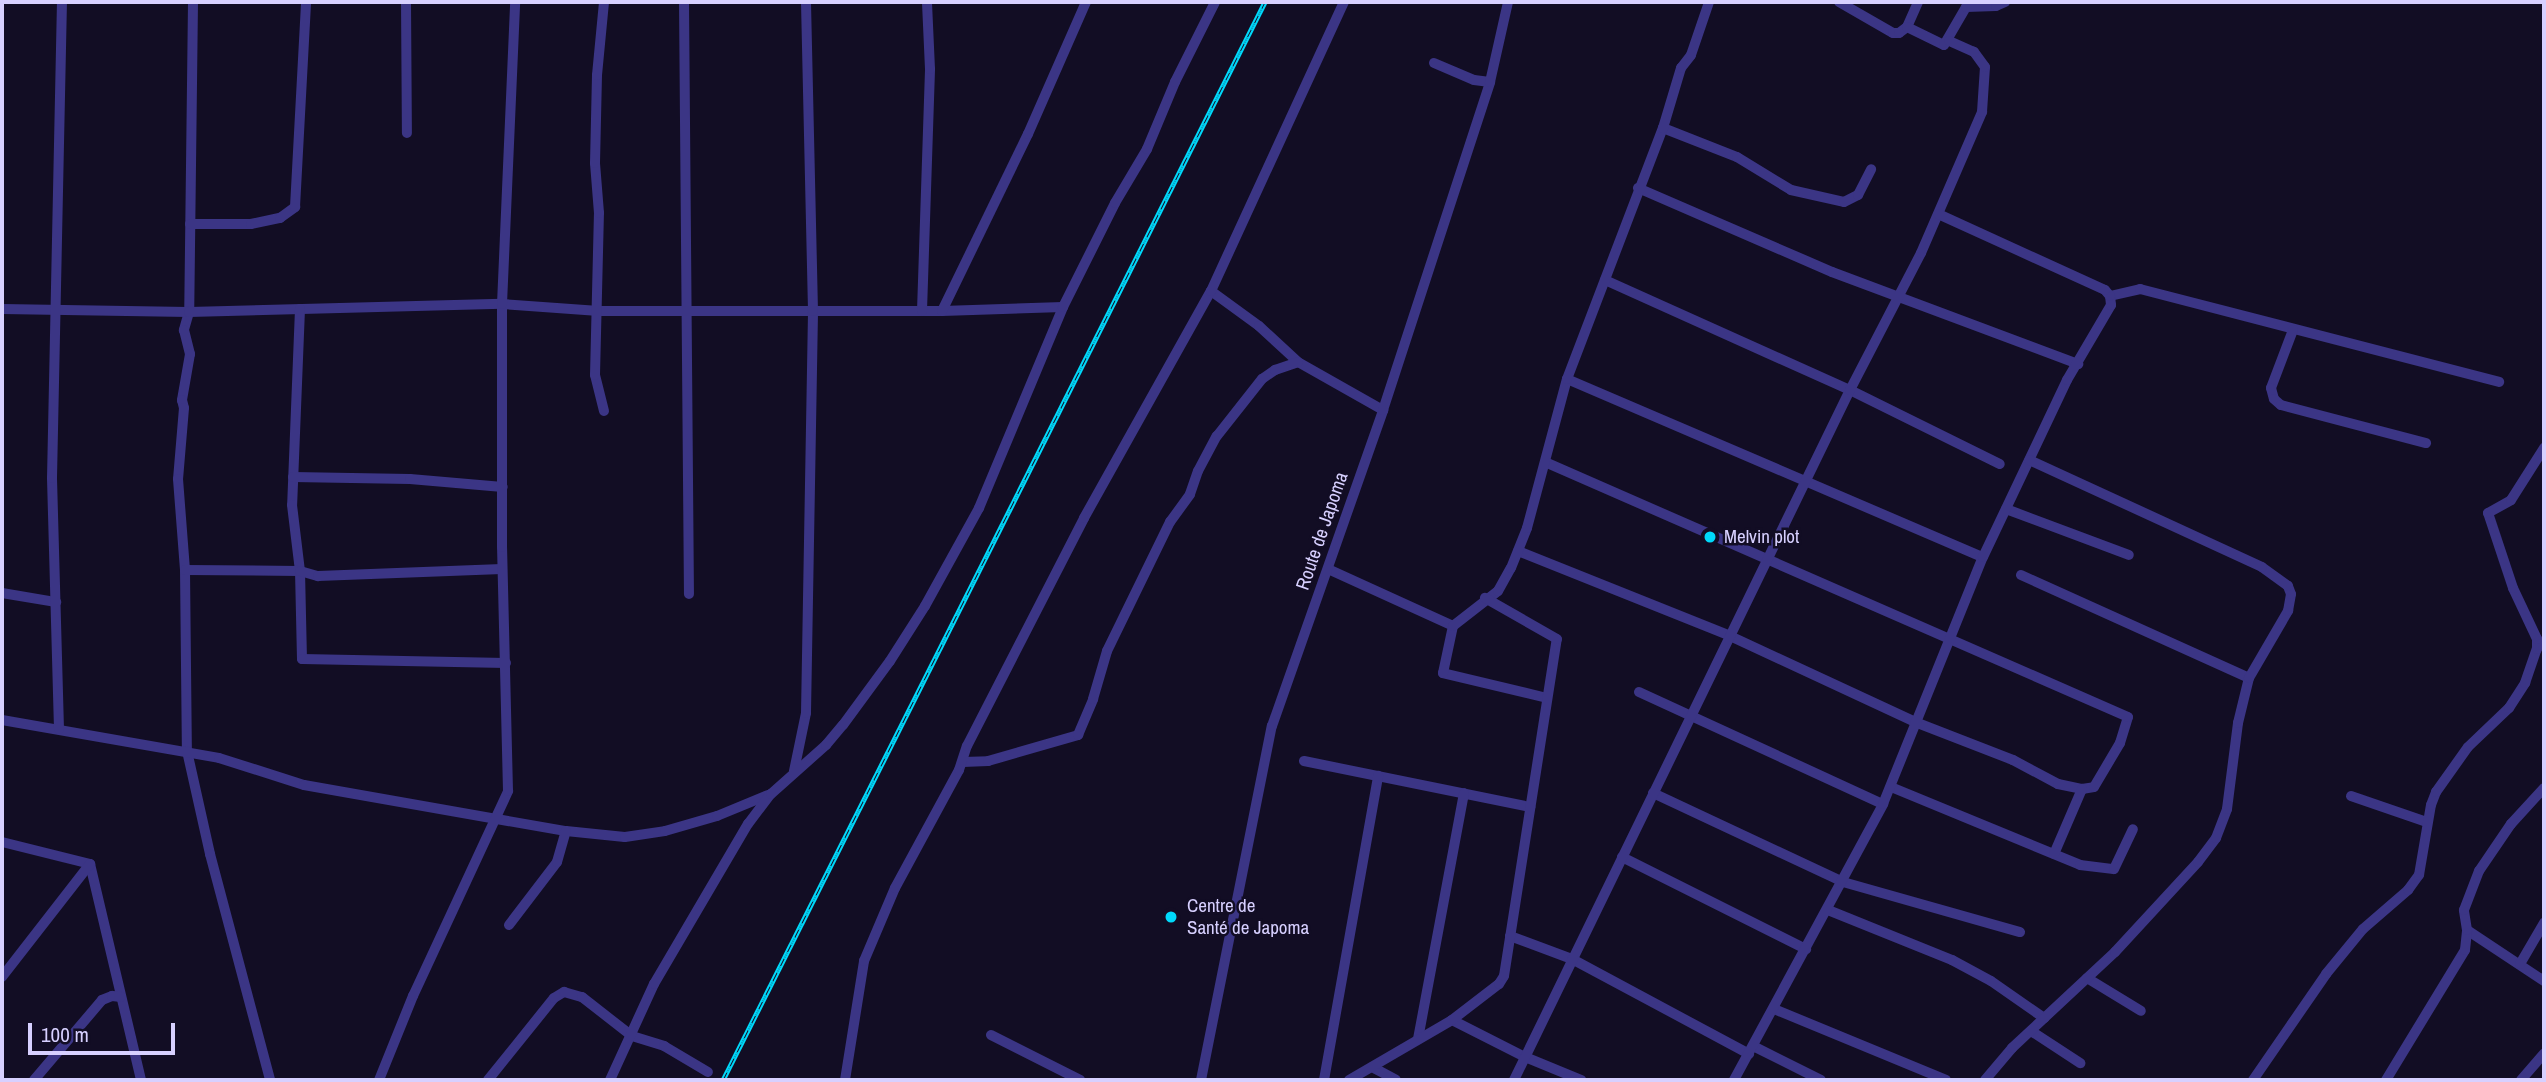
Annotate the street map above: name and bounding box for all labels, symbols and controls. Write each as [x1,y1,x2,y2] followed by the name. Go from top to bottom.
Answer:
[1291,469,1353,593] street label: Route de Japoma
[1724,526,1799,548] place label: Melvin plot
[1702,529,1718,545] marker: Melvin plot
[1187,895,1309,939] place label: Centre de Santé de Japoma
[1161,907,1181,927] marker: Centre de Santé de Japoma
[32,1009,178,1052] scale bar
[41,1020,89,1049] text: 100 m

